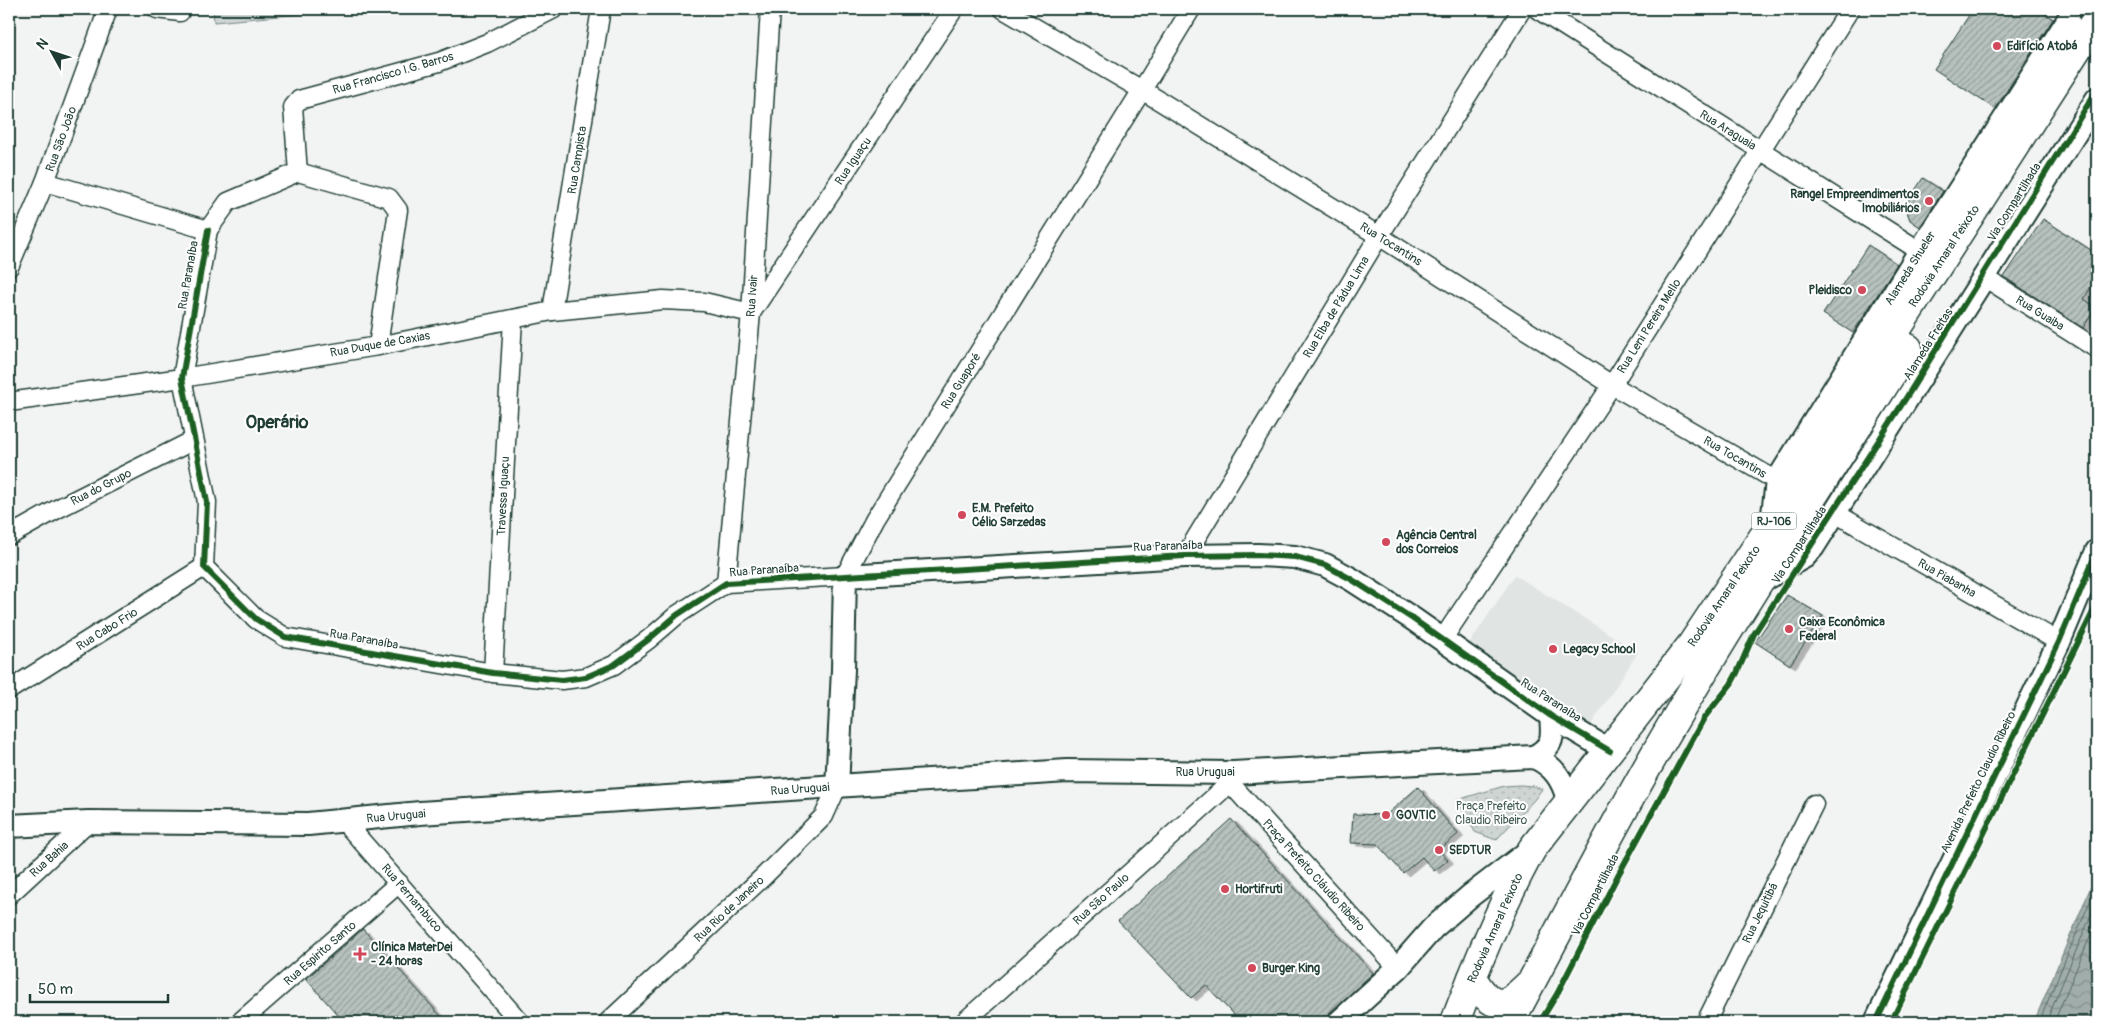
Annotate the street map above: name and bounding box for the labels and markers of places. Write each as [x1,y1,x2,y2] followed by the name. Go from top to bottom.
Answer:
[2007,39,2078,54] place label: Edifício Atobá
[1991,40,2003,52] marker: Edifício Atobá
[1790,187,1920,216] place label: Rangel Empreendimentos Imobiliários
[1923,195,1935,207] marker: Rangel Empreendimentos Imobiliários
[1809,283,1853,298] place label: Pleidisco
[1856,284,1868,296] marker: Pleidisco
[972,501,1046,530] place label: E.M. Prefeito Célio Sarzedas
[956,509,968,521] marker: E.M. Prefeito Célio Sarzedas
[1396,528,1477,557] place label: Agência Central dos Correios
[1380,536,1392,548] marker: Agência Central dos Correios
[1799,615,1885,644] place label: Caixa Econômica Federal
[1783,623,1795,635] marker: Caixa Econômica Federal
[1563,642,1636,657] place label: Legacy School
[1547,643,1559,655] marker: Legacy School
[1396,808,1437,823] place label: GOVTIC
[1380,809,1392,821] marker: GOVTIC
[1449,843,1491,858] place label: SEDTUR
[1433,844,1445,856] marker: SEDTUR
[1235,882,1282,897] place label: Hortifruti
[1219,883,1231,895] marker: Hortifruti
[371,940,452,969] place label: Clínica MaterDei - 24 horas
[353,947,367,961] marker: Clínica MaterDei - 24 horas
[1262,961,1320,976] place label: Burger King
[1246,962,1258,974] marker: Burger King

